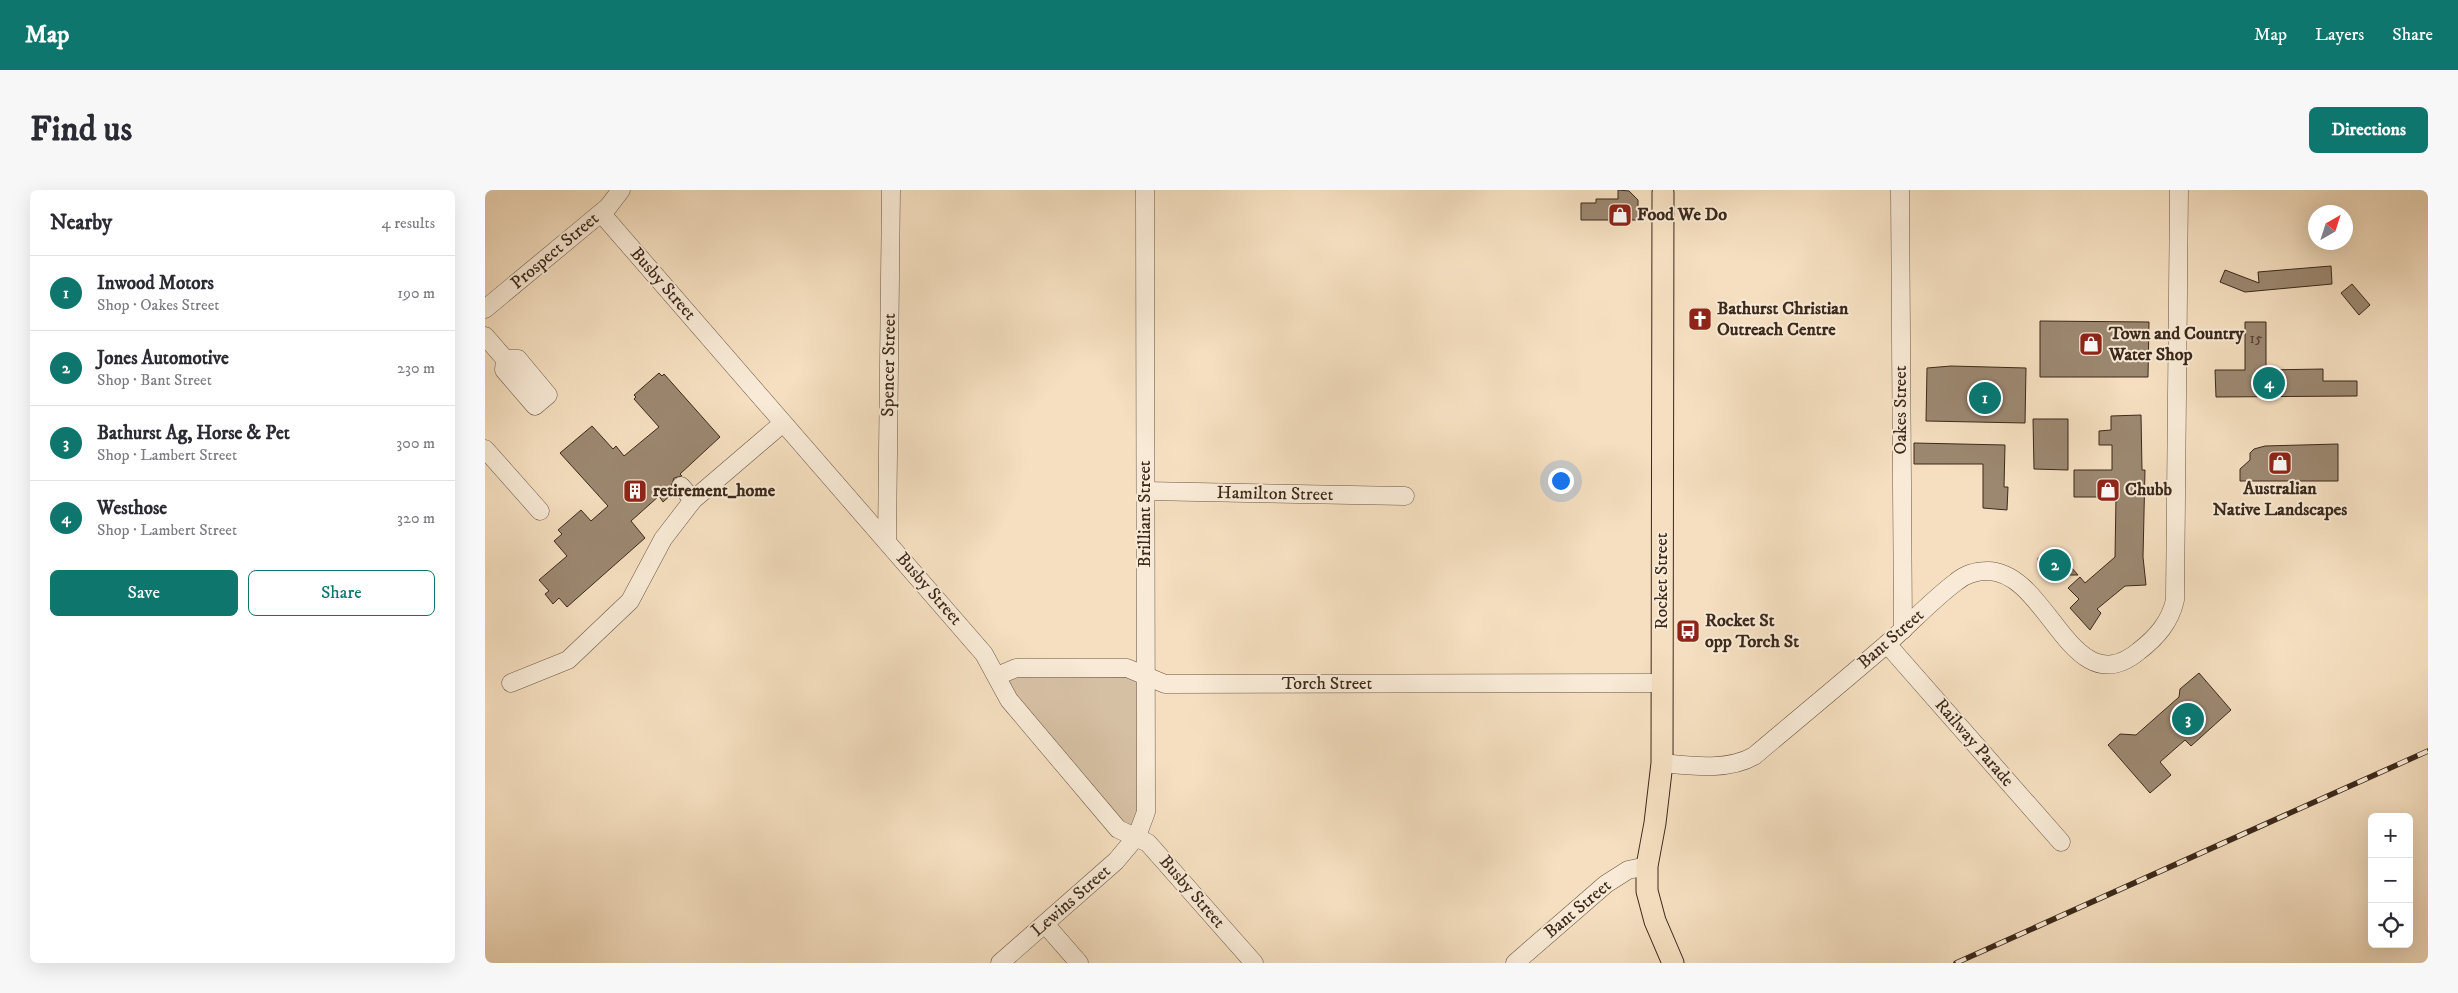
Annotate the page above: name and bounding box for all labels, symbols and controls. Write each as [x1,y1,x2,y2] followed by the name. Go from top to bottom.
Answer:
[25,20,69,50] text: Map
[2254,24,2287,46] text: Map
[2315,24,2364,46] text: Layers
[2392,24,2433,46] text: Share
[2309,107,2428,153] button: Directions
[30,108,132,152] text: Find us
[1607,202,1633,228] shop icon: Food We Do
[1637,204,1727,226] place label: Food We Do
[2308,205,2353,250] north arrow
[506,208,604,294] street label: Prospect Street
[50,210,112,236] text: Nearby
[382,213,435,233] text: 4 results
[625,243,701,325] street label: Busby Street
[97,272,214,295] text: Inwood Motors
[63,283,69,303] text: 1
[397,283,435,303] text: 190 m
[97,295,219,315] text: Shop · Oakes Street
[1717,298,1849,341] place label: Bathurst Christian Outreach Centre
[1687,306,1713,332] church icon: Bathurst Christian Outreach Centre
[877,313,901,417] street label: Spencer Street
[2108,323,2244,366] place label: Town and Country Water Shop
[2250,329,2263,348] house number: 15
[2078,331,2104,357] shop icon: Town and Country Water Shop
[97,347,229,370] text: Jones Automotive
[62,358,70,378] text: 2
[397,358,435,378] text: 230 m
[2253,364,2285,402] pin: 4
[1890,365,1912,455] street label: Oakes Street
[97,370,212,390] text: Shop · Bant Street
[1969,379,2001,417] pin: 1
[97,422,290,445] text: Bathurst Ag, Horse & Pet
[63,433,69,453] text: 3
[396,433,435,453] text: 300 m
[97,445,237,465] text: Shop · Lambert Street
[2267,450,2293,476] shop icon: Australian Native Landscapes
[1134,460,1156,568] street label: Brilliant Street
[1548,468,1574,494] your location
[2095,477,2121,503] shop icon: Chubb
[622,478,648,504] building icon: retirement_home
[2213,478,2347,521] place label: Australian Native Landscapes
[2125,479,2172,501] place label: Chubb
[653,480,776,502] place label: retirement_home
[1217,482,1334,506] street label: Hamilton Street
[97,497,167,520] text: Westhose
[61,508,71,528] text: 4
[397,508,435,528] text: 320 m
[97,520,237,540] text: Shop · Lambert Street
[1651,532,1673,629] street label: Rocket Street
[2039,546,2071,584] pin: 2
[891,548,967,630] street label: Busby Street
[50,570,238,616] button: Save
[248,570,435,616] button: Share
[1853,604,1929,674] street label: Bant Street
[1705,610,1799,653] place label: Rocket St opp Torch St
[1675,618,1701,644] bus stop icon: Rocket St opp Torch St
[1282,673,1373,695] street label: Torch Street
[1930,694,2018,792] street label: Railway Parade
[2172,700,2204,738] pin: 3
[2368,813,2413,948] map controls
[2368,813,2413,858] button: +
[1154,851,1230,933] street label: Busby Street
[2368,858,2413,903] button: −
[1027,860,1116,942] street label: Lewins Street
[1540,875,1616,943] street label: Bant Street
[2368,903,2413,948] button: locate

